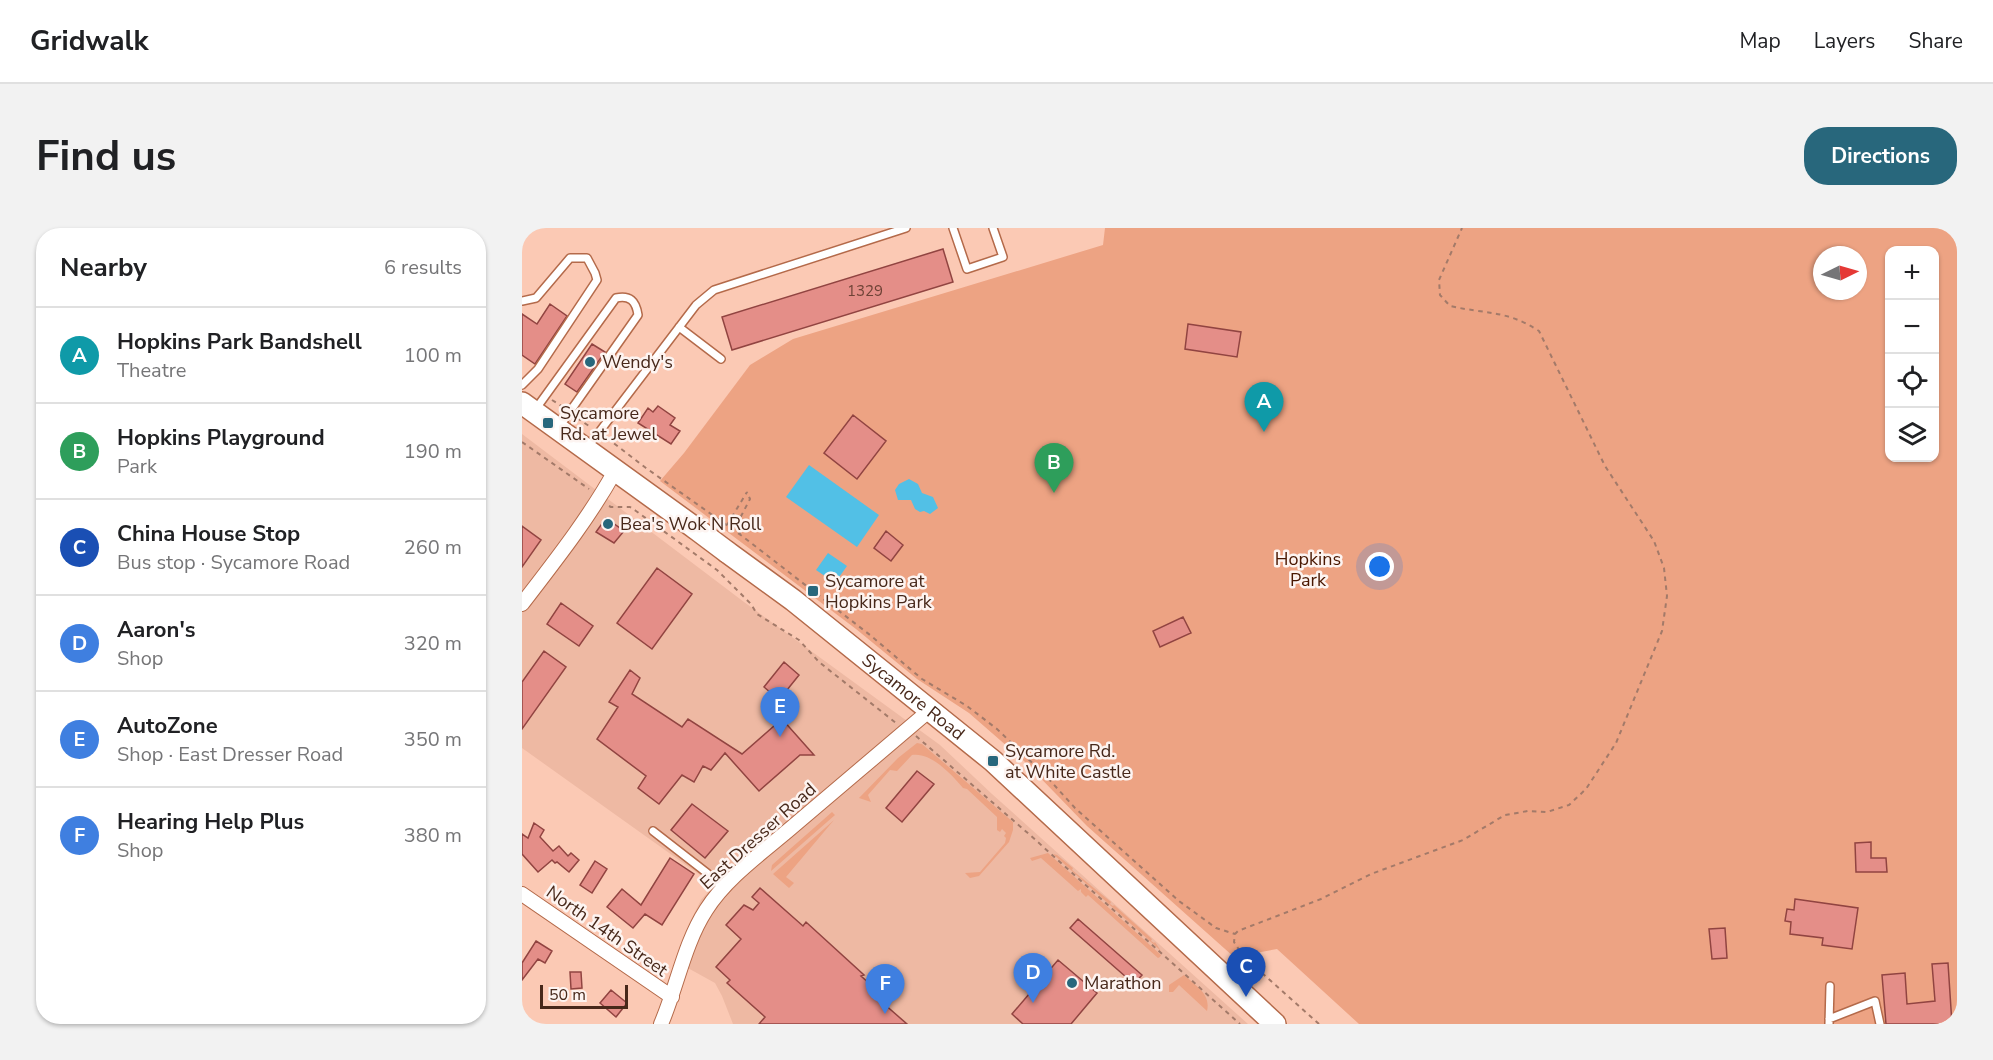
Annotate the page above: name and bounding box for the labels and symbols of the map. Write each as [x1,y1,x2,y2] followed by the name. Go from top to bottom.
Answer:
[1813,246,1867,300] north arrow
[847,281,883,301] house number: 1329
[602,350,673,374] place label: Wendy's
[583,355,597,369] marker: Wendy's
[1244,382,1284,432] pin: A
[560,401,657,446] place label: Sycamore Rd. at Jewel
[541,416,555,430] marker: Sycamore Rd. at Jewel
[1034,444,1074,493] pin: B
[620,512,762,536] place label: Bea's Wok N Roll
[601,517,615,531] marker: Bea's Wok N Roll
[1275,547,1341,592] park label: Hopkins Park
[1365,552,1394,581] your location
[825,569,933,614] place label: Sycamore at Hopkins Park
[806,584,820,598] marker: Sycamore at Hopkins Park
[857,648,970,746] street label: Sycamore Road
[760,688,800,737] pin: E
[1005,739,1131,784] place label: Sycamore Rd. at White Castle
[986,754,1000,768] marker: Sycamore Rd. at White Castle
[695,777,821,895] street label: East Dresser Road
[541,880,673,982] street label: North 14th Street
[1226,948,1266,997] pin: C
[1014,954,1052,1003] pin: D
[866,964,904,1014] pin: F
[1084,971,1162,995] place label: Marathon
[1065,976,1079,990] marker: Marathon
[540,982,628,1010] scale bar

